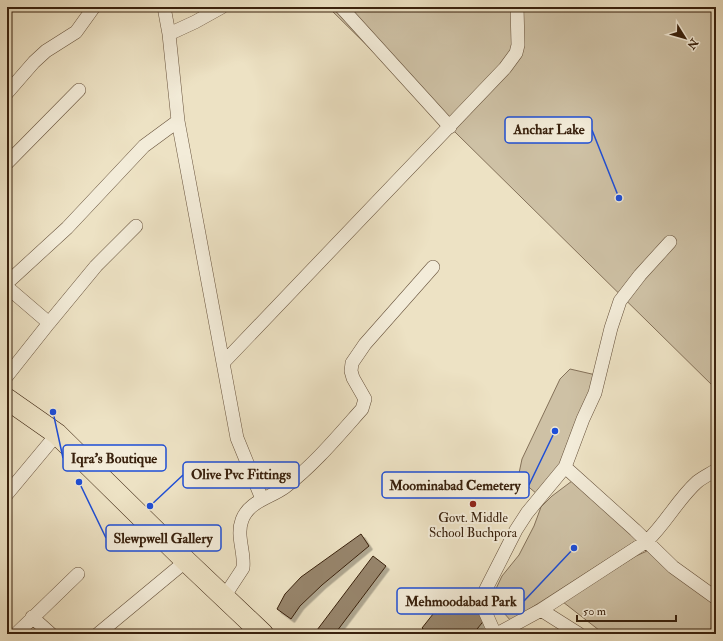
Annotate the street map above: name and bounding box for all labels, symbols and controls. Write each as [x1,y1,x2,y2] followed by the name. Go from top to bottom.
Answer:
[665,18,705,58] north arrow
[684,35,701,52] text: N
[505,117,592,143] callout: Anchar Lake
[512,121,585,138] text: Anchar Lake
[63,445,166,471] callout: Iqra's Boutique
[71,450,157,468] text: Iqra's Boutique
[183,462,299,488] callout: Olive Pvc Fittings
[191,466,291,484] text: Olive Pvc Fittings
[382,472,529,498] callout: Moominabad Cemetery
[388,477,521,495] text: Moominabad Cemetery
[468,499,478,509] marker: Govt. Middle School Buchpora
[429,510,518,542] place label: Govt. Middle School Buchpora
[106,525,221,551] callout: Slewpwell Gallery
[113,530,213,548] text: Slewpwell Gallery
[397,588,524,614] callout: Mehmoodabad Park
[404,593,517,610] text: Mehmoodabad Park
[577,597,676,623] scale bar
[583,604,607,619] text: 50 m

